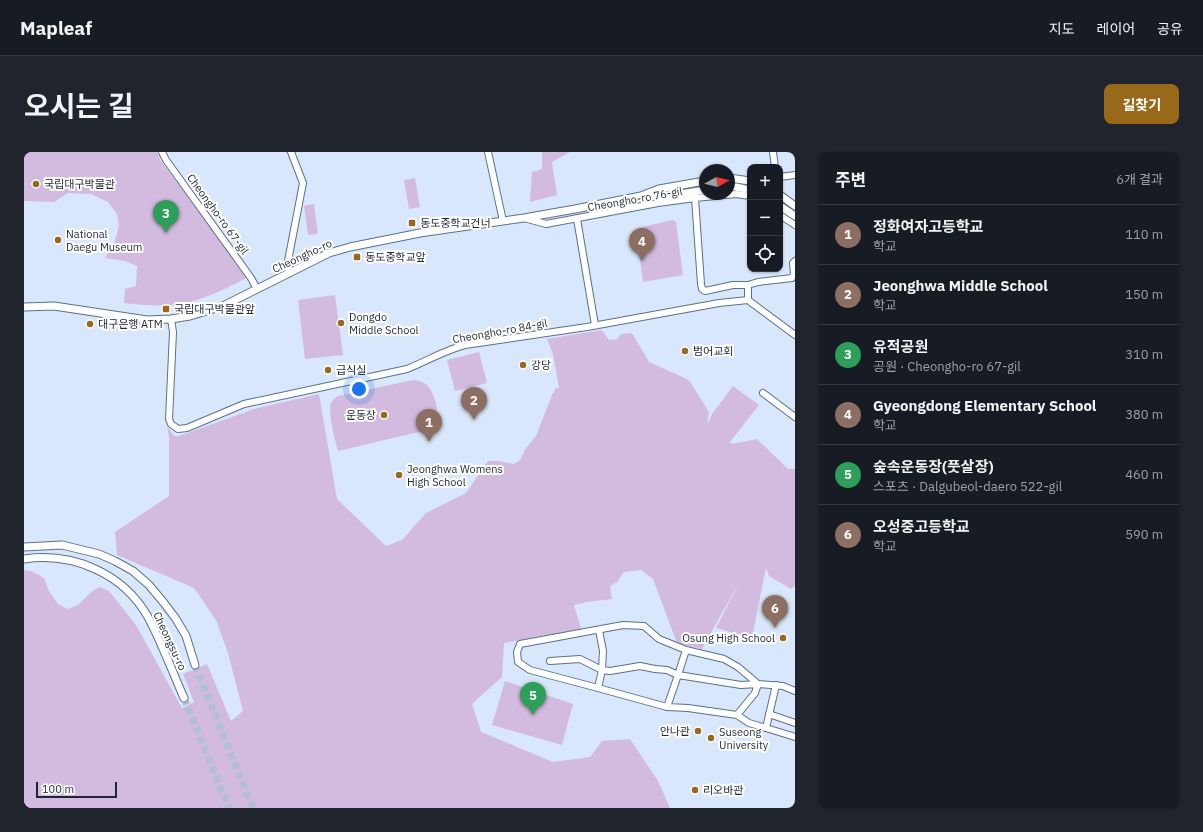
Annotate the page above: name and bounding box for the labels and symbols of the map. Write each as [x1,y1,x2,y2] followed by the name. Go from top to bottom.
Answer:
[699,164,735,200] north arrow
[184,171,252,257] street label: Cheongho-ro 67-gil
[44,177,115,191] place label: 국립대구박물관
[31,179,41,189] marker: 국립대구박물관
[586,184,684,214] street label: Cheongho-ro 76-gil
[153,200,179,233] pin: 3
[420,216,491,230] place label: 동도중학교건너
[407,218,417,228] marker: 동도중학교건너
[66,227,142,254] place label: National Daegu Museum
[629,228,655,261] pin: 4
[53,235,63,245] marker: National Daegu Museum
[270,236,334,276] street label: Cheongho-ro
[365,250,426,264] place label: 동도중학교앞
[352,252,362,262] marker: 동도중학교앞
[174,302,255,316] place label: 국립대구박물관앞
[161,304,171,314] marker: 국립대구박물관앞
[349,310,419,337] place label: Dongdo Middle School
[451,316,549,346] street label: Cheongho-ro 84-gil
[98,317,163,331] place label: 대구은행 ATM
[336,318,346,328] marker: Dongdo Middle School
[85,319,95,329] marker: 대구은행 ATM
[693,344,733,358] place label: 범어교회
[680,346,690,356] marker: 범어교회
[531,358,551,372] place label: 강당
[518,360,528,370] marker: 강당
[336,363,366,377] place label: 급식실
[323,365,333,375] marker: 급식실
[349,379,369,399] your location
[461,387,487,420] pin: 2
[346,408,376,422] place label: 운동장
[416,409,442,442] pin: 1
[379,410,389,420] marker: 운동장
[407,462,503,489] place label: Jeonghwa Womens High School
[394,470,404,480] marker: Jeonghwa Womens High School
[762,595,788,628] pin: 6
[150,609,190,673] street label: Cheongsu-ro
[682,631,775,645] place label: Osung High School
[778,633,788,643] marker: Osung High School
[520,682,546,715] pin: 5
[660,724,690,738] place label: 안나관
[719,725,769,752] place label: Suseong University
[693,726,703,736] marker: 안나관
[706,733,716,743] marker: Suseong University
[36,780,117,799] scale bar
[703,783,743,797] place label: 리오바관
[690,785,700,795] marker: 리오바관

